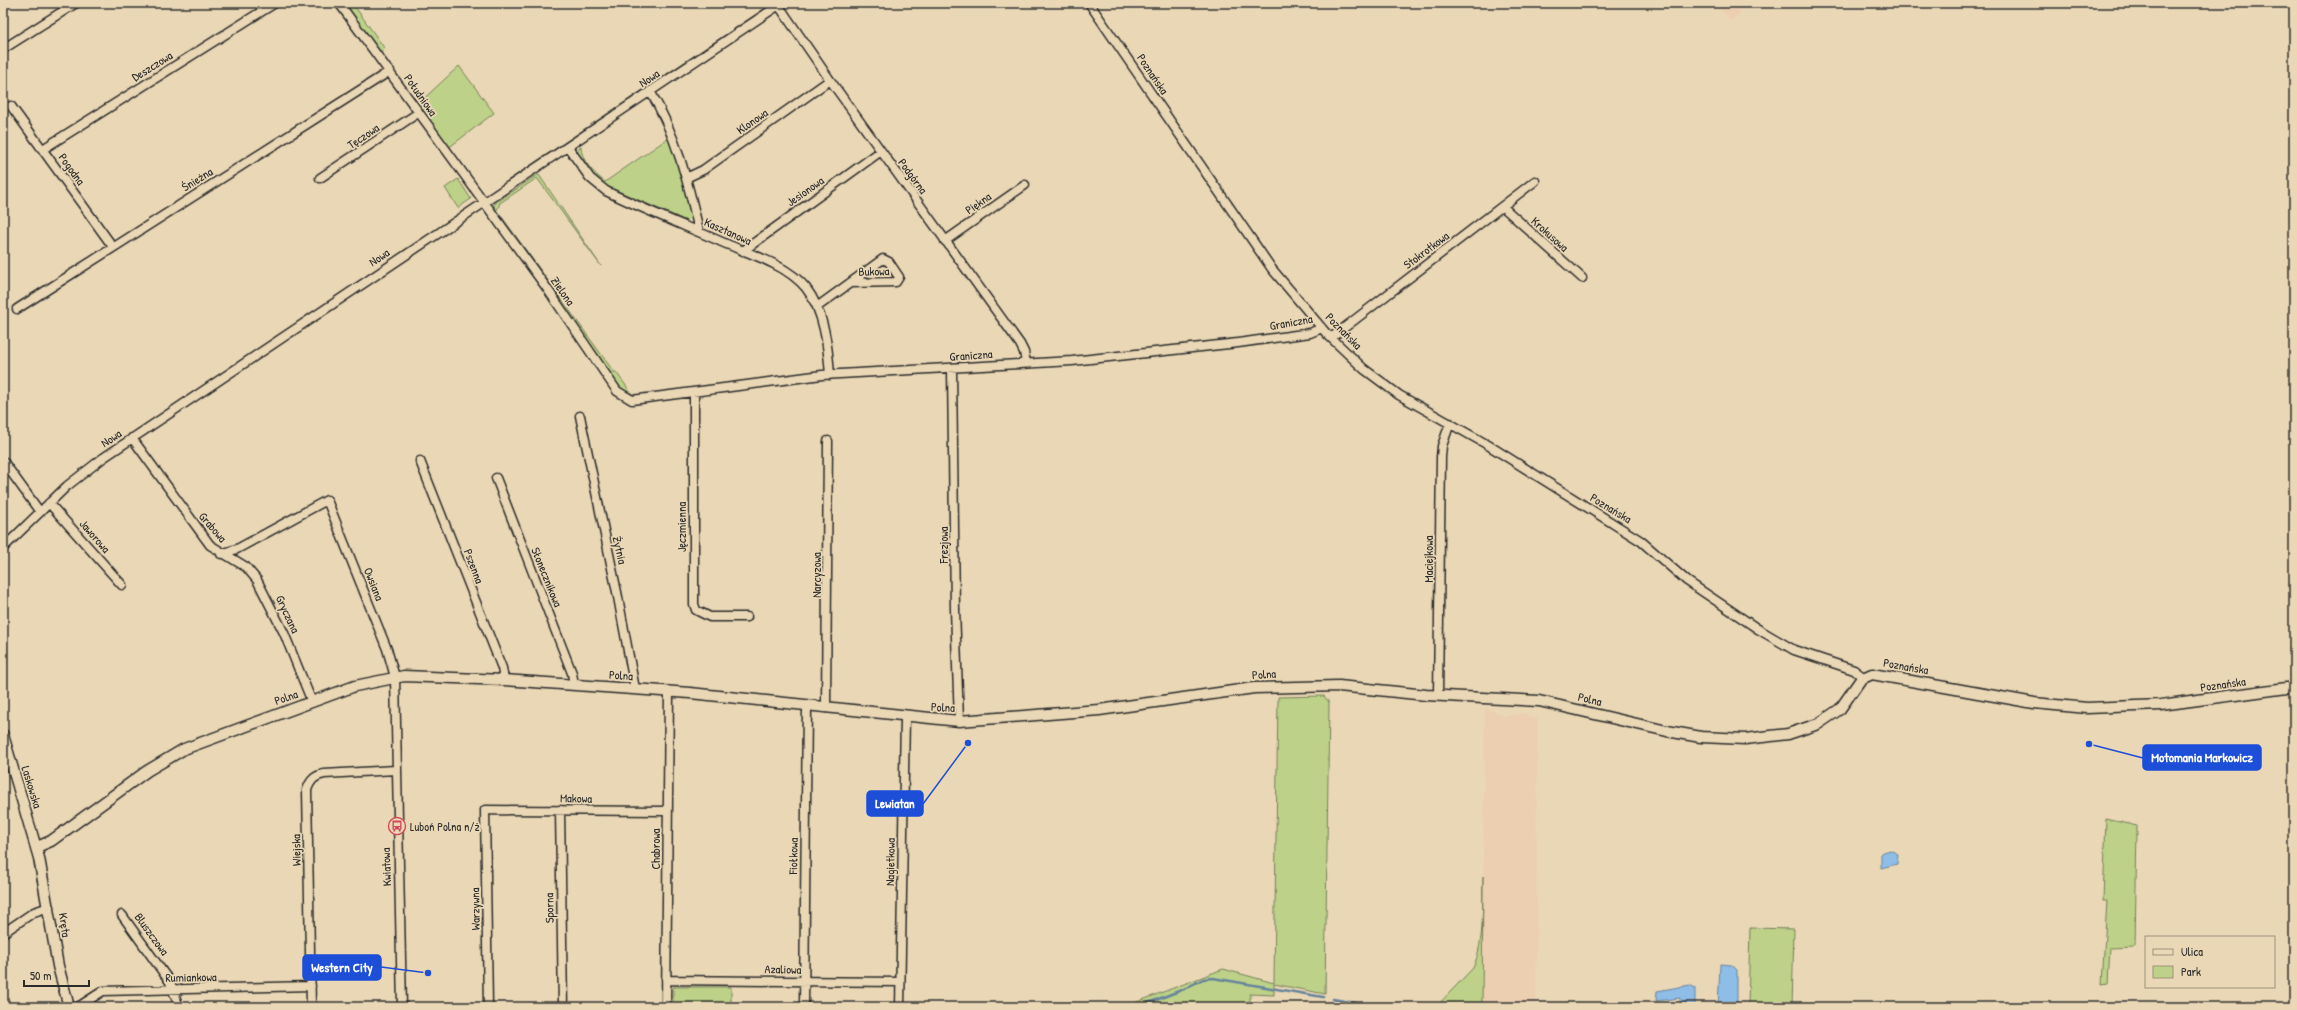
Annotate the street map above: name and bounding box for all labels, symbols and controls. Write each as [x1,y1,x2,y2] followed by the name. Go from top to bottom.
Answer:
[128,47,176,85] street label: Deszczowa
[1133,50,1173,98] street label: Poznańska
[635,65,663,91] street label: Nowa
[400,71,442,120] street label: Południowa
[733,104,771,138] street label: Klonowa
[344,119,383,153] street label: Tęczowa
[55,150,90,189] street label: Pogodna
[894,155,932,197] street label: Podgórna
[178,163,216,195] street label: Śnieżna
[783,172,827,210] street label: Jesionowa
[962,188,995,218] street label: Piękna
[702,213,755,249] street label: Kasztanowa
[1528,213,1573,256] street label: Krokusowa
[1400,227,1453,273] street label: Stokrotkowa
[365,244,393,270] street label: Nowa
[858,262,890,280] street label: Bukowa
[547,273,579,309] street label: Zielona
[1322,309,1366,353] street label: Poznańska
[1268,310,1314,334] street label: Graniczna
[949,345,993,365] street label: Graniczna
[97,425,125,451] street label: Nowa
[1587,489,1635,527] street label: Poznańska
[673,502,690,552] street label: Jęczmienna
[195,508,231,546] street label: Grabowa
[76,516,114,557] street label: Jaworowa
[935,526,952,564] street label: Frezjowa
[609,534,632,566] street label: Żytnia
[1420,535,1437,582] street label: Maciejkowa
[527,545,567,610] street label: Słonecznikowa
[460,546,488,586] street label: Pszenna
[808,552,825,598] street label: Narcyzowa
[360,565,388,603] street label: Owsiana
[272,592,304,636] street label: Gryczana
[1882,654,1930,678] street label: Poznańska
[1251,665,1277,683] street label: Polna
[608,666,634,684] street label: Polna
[2199,672,2247,696] street label: Poznańska
[272,685,300,709] street label: Polna
[1576,688,1604,710] street label: Polna
[931,698,956,716] street label: Polna
[2143,745,2261,770] callout: Motomania Markowicz
[2151,748,2253,766] text: Motomania Markowicz
[18,764,47,811] street label: Laskowska
[560,789,592,807] street label: Makowa
[867,791,923,816] callout: Lewiatan
[875,794,915,812] text: Lewiatan
[387,816,407,836] bus stop icon: Luboń Polna n/ż
[410,818,480,835] place label: Luboń Polna n/ż
[647,828,664,869] street label: Chabrowa
[287,834,305,866] street label: Wiejska
[784,837,802,875] street label: Fiołkowa
[881,838,899,886] street label: Nagietkowa
[377,847,395,887] street label: Kwiatowa
[466,887,484,930] street label: Warzywna
[540,892,558,923] street label: Sporna
[131,909,173,959] street label: Bluszczowa
[55,912,75,939] street label: Kręta
[2145,936,2275,988] legend
[2181,943,2203,960] text: Ulica
[303,955,381,980] callout: Western City
[311,958,373,977] text: Western City
[765,960,802,978] street label: Azaliowa
[24,962,89,988] scale bar
[2181,963,2201,980] text: Park
[30,967,51,984] text: 50 m
[165,968,217,986] street label: Rumiankowa

